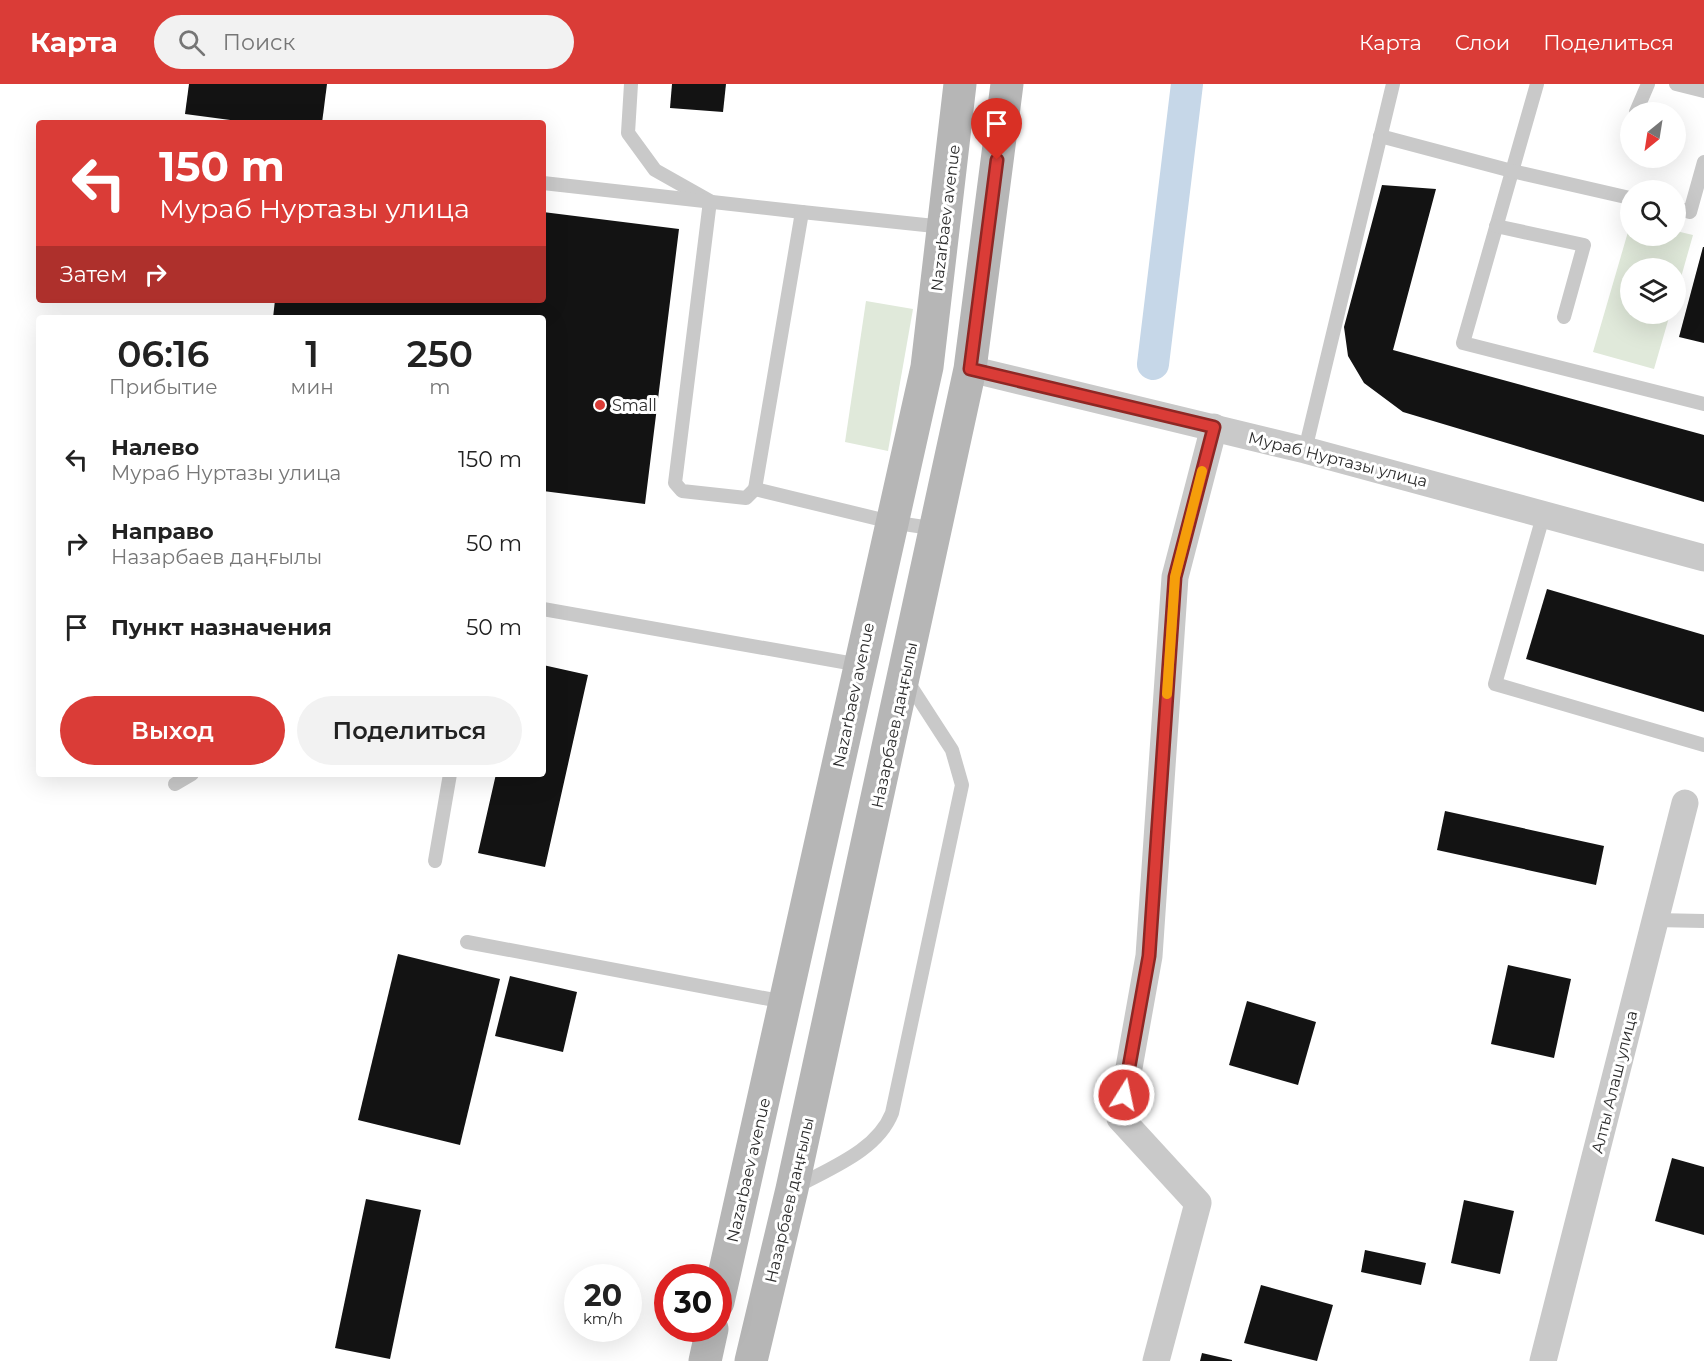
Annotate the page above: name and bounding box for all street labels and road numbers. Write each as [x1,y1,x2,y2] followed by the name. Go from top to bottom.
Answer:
[927,144,964,292] street label: Nazarbaev avenue
[1246,428,1430,491] street label: Мураб Нуртазы улица
[829,621,878,769] street label: Nazarbaev avenue
[868,640,921,810] street label: Назарбаев даңғылы
[1588,1009,1641,1156] street label: Алты Алаш улица
[723,1096,774,1244] street label: Nazarbaev avenue
[761,1116,818,1285] street label: Назарбаев даңғылы

